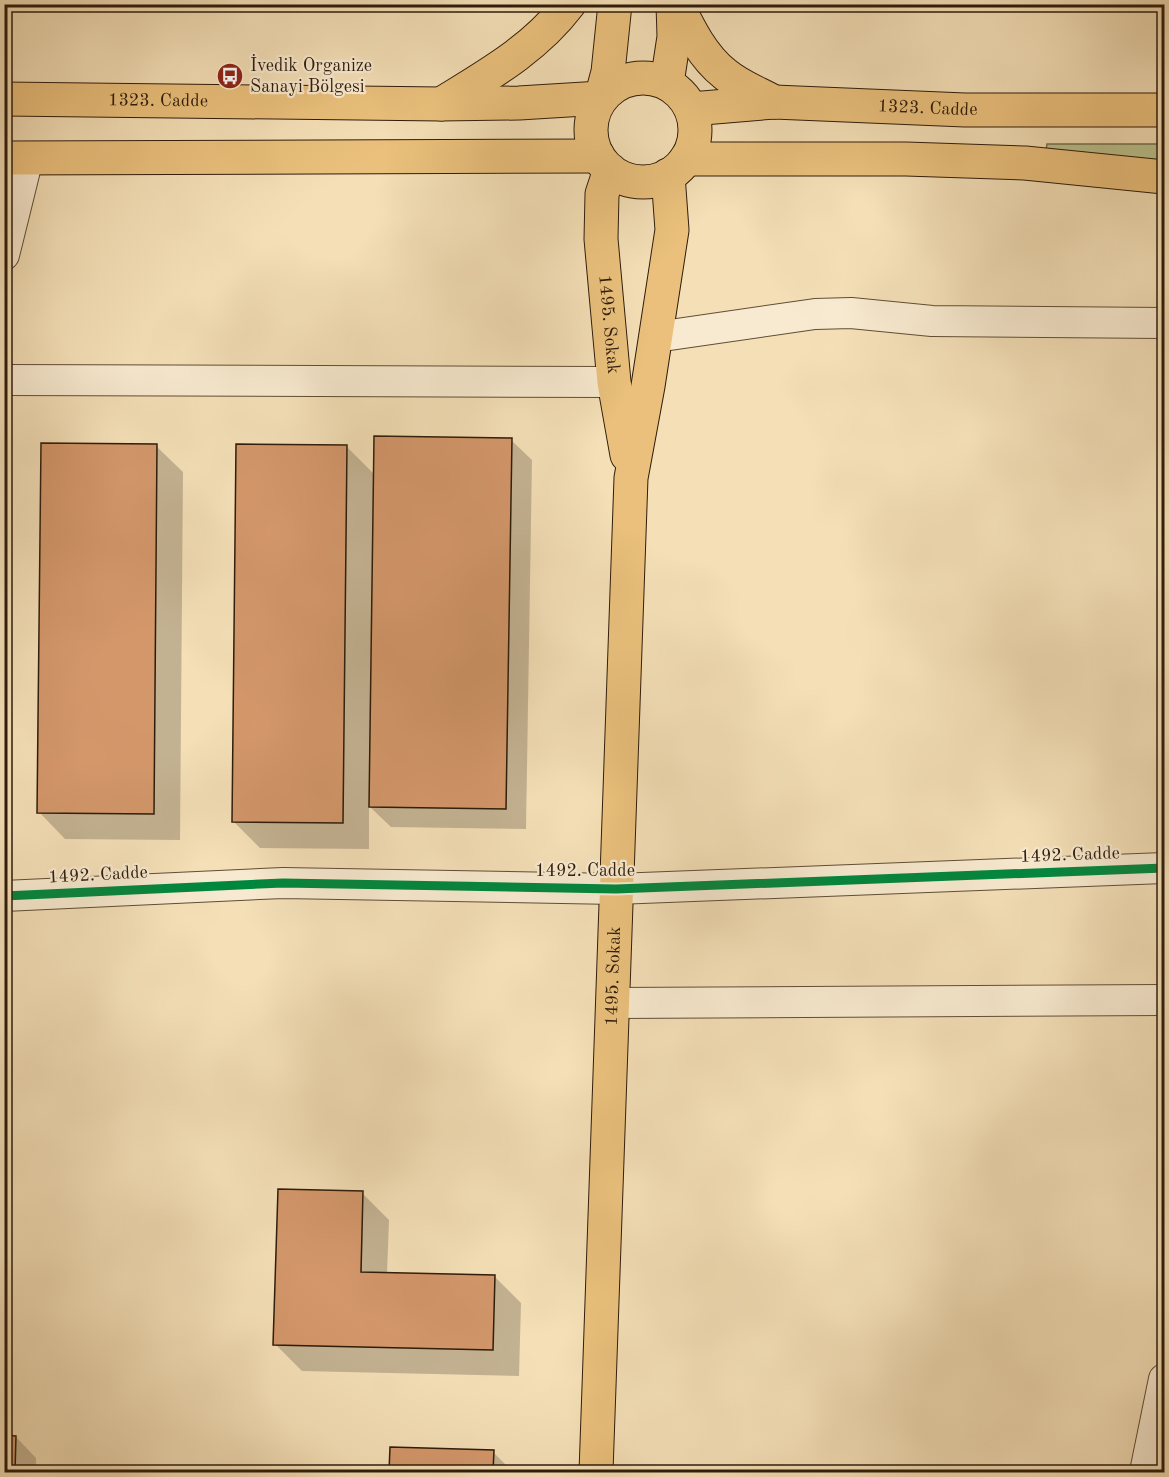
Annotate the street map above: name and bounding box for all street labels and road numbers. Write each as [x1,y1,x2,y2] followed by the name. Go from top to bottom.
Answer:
[108,91,208,110] street label: 1323. Cadde
[877,97,978,119] street label: 1323. Cadde
[595,274,622,375] street label: 1495. Sokak
[1020,844,1120,866] street label: 1492. Cadde
[535,862,635,880] street label: 1492. Cadde
[48,863,148,887] street label: 1492. Cadde
[603,926,624,1026] street label: 1495. Sokak

